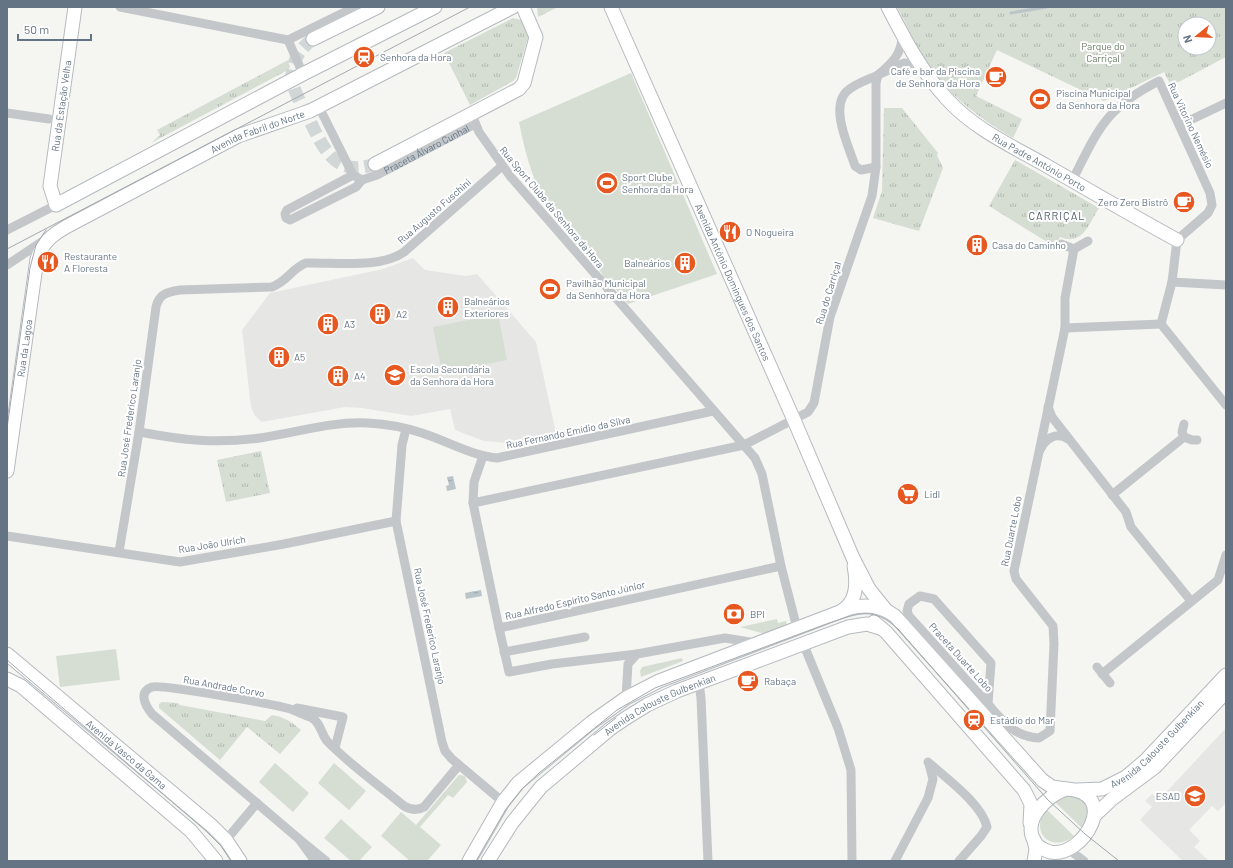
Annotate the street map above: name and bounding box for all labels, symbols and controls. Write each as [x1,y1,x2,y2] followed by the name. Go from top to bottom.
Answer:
[18,16,91,42] scale bar
[1177,16,1217,56] north arrow
[24,22,49,36] text: 50 m
[1180,34,1194,45] text: N
[1081,40,1125,64] park label: Parque do Carriçal
[351,44,377,70] station icon: Senhora da Hora
[380,51,451,63] place label: Senhora da Hora
[49,60,73,152] street label: Rua da Estação Velha
[983,64,1009,90] cafe icon: Café e bar da Piscina de Senhora da Hora
[891,65,980,89] place label: Café e bar da Piscina de Senhora da Hora
[1166,80,1216,170] street label: Rua Vitorino Nemésio
[1027,86,1053,112] sports icon: Piscina Municipal da Senhora da Hora
[1056,87,1140,111] place label: Piscina Municipal da Senhora da Hora
[208,107,306,155] street label: Avenida Fabril do Norte
[382,122,471,176] street label: Praceta Álvaro Cunhal
[990,131,1088,193] street label: Rua Padre António Porto
[498,144,606,270] street label: Rua Sport Clube da Senhora da Hora
[594,170,620,196] sports icon: Sport Clube Senhora da Hora
[622,171,693,195] place label: Sport Clube Senhora da Hora
[395,176,473,246] street label: Rua Augusto Fuschini
[1171,189,1197,215] cafe icon: Zero Zero Bistrô
[1098,196,1168,208] place label: Zero Zero Bistrô
[693,202,773,363] street label: Avenida António Domingues dos Santos
[1028,209,1086,222] district label: CARRIÇAL
[717,219,743,245] restaurant icon: O Nogueira
[746,226,794,238] place label: O Nogueira
[964,232,990,258] building icon: Casa do Caminho
[992,239,1066,251] place label: Casa do Caminho
[35,249,61,275] restaurant icon: Restaurante A Floresta
[64,250,117,274] place label: Restaurante A Floresta
[672,250,698,276] building icon: Balneários
[624,257,670,269] place label: Balneários
[813,260,843,326] street label: Rua do Carriçal
[537,276,563,302] sports icon: Pavilhão Municipal da Senhora da Hora
[566,277,650,301] place label: Pavilhão Municipal da Senhora da Hora
[435,294,461,320] building icon: Balneários Exteriores
[464,295,510,319] place label: Balneários Exteriores
[367,301,393,327] building icon: A2
[396,308,407,320] place label: A2
[315,311,341,337] building icon: A3
[344,318,355,330] place label: A3
[14,319,34,378] street label: Rua da Lagoa
[266,344,292,370] building icon: A5
[294,351,305,363] place label: A5
[115,358,143,478] street label: Rua José Frederico Laranjo
[382,362,408,388] school or university icon: Escola Secundária da Senhora da Hora
[325,363,351,389] building icon: A4
[410,363,494,387] place label: Escola Secundária da Senhora da Hora
[354,370,366,382] place label: A4
[505,413,631,451] street label: Rua Fernando Emídio da Silva
[895,481,921,507] supermarket icon: Lidl
[924,488,940,500] place label: Lidl
[998,495,1024,567] street label: Rua Duarte Lobo
[178,533,246,555] street label: Rua João Ulrich
[412,567,448,685] street label: Rua José Frederico Laranjo
[504,578,647,622] street label: Rua Alfredo Espírito Santo Júnior
[721,601,747,627] bank icon: BPI
[750,608,765,620] place label: BPI
[927,620,995,694] street label: Praceta Duarte Lobo
[735,668,761,694] cafe icon: Rabaça
[601,671,717,738] street label: Avenida Calouste Gulbenkian
[182,673,266,699] street label: Rua Andrade Corvo
[764,675,796,687] place label: Rabaça
[1108,697,1206,790] street label: Avenida Calouste Gulbenkian
[961,707,987,733] station icon: Estádio do Mar
[990,714,1054,726] place label: Estádio do Mar
[84,717,169,791] street label: Avenida Vasco da Gama
[1182,783,1208,809] school or university icon: ESAD
[1156,790,1180,802] place label: ESAD

